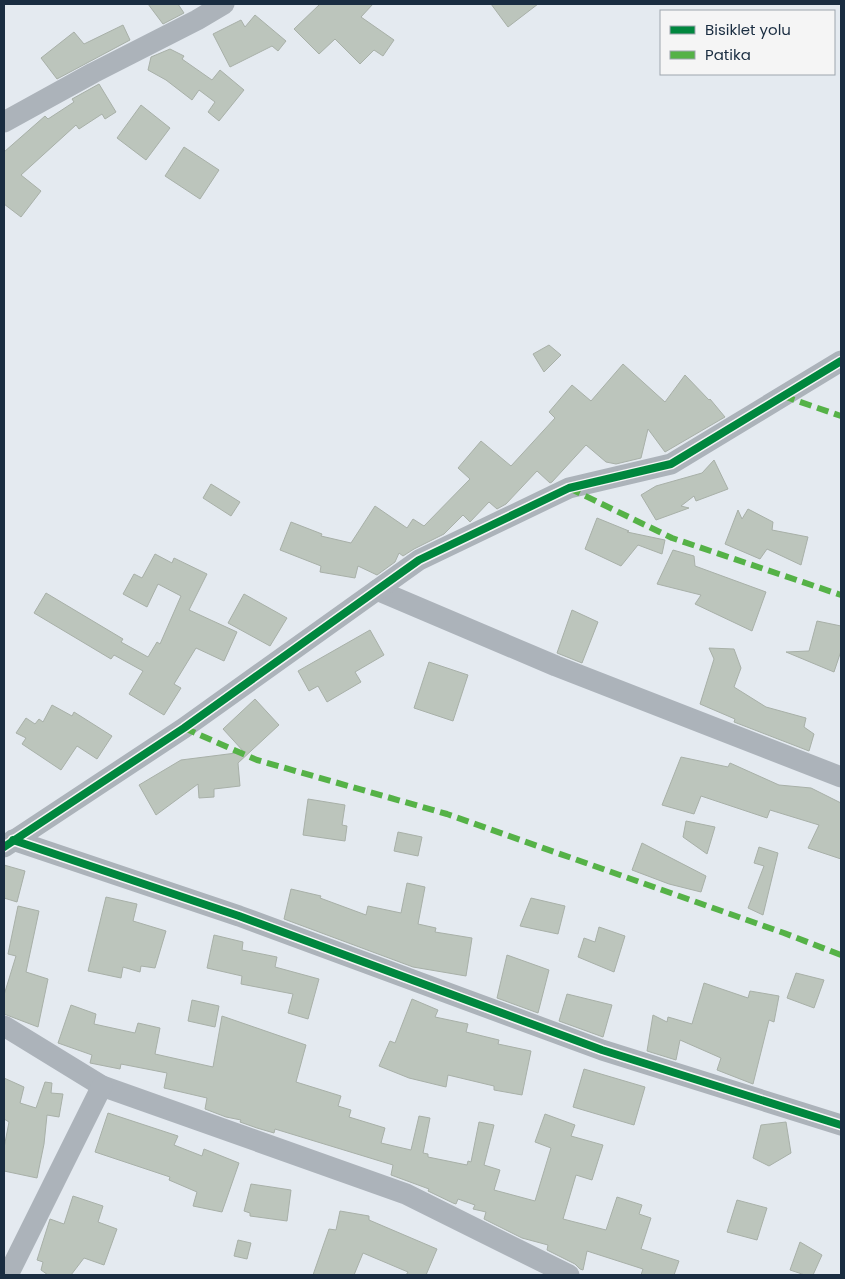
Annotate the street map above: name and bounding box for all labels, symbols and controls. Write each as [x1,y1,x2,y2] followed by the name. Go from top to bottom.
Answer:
[660,10,835,75] legend
[705,19,791,40] text: Bisiklet yolu
[705,44,751,65] text: Patika

